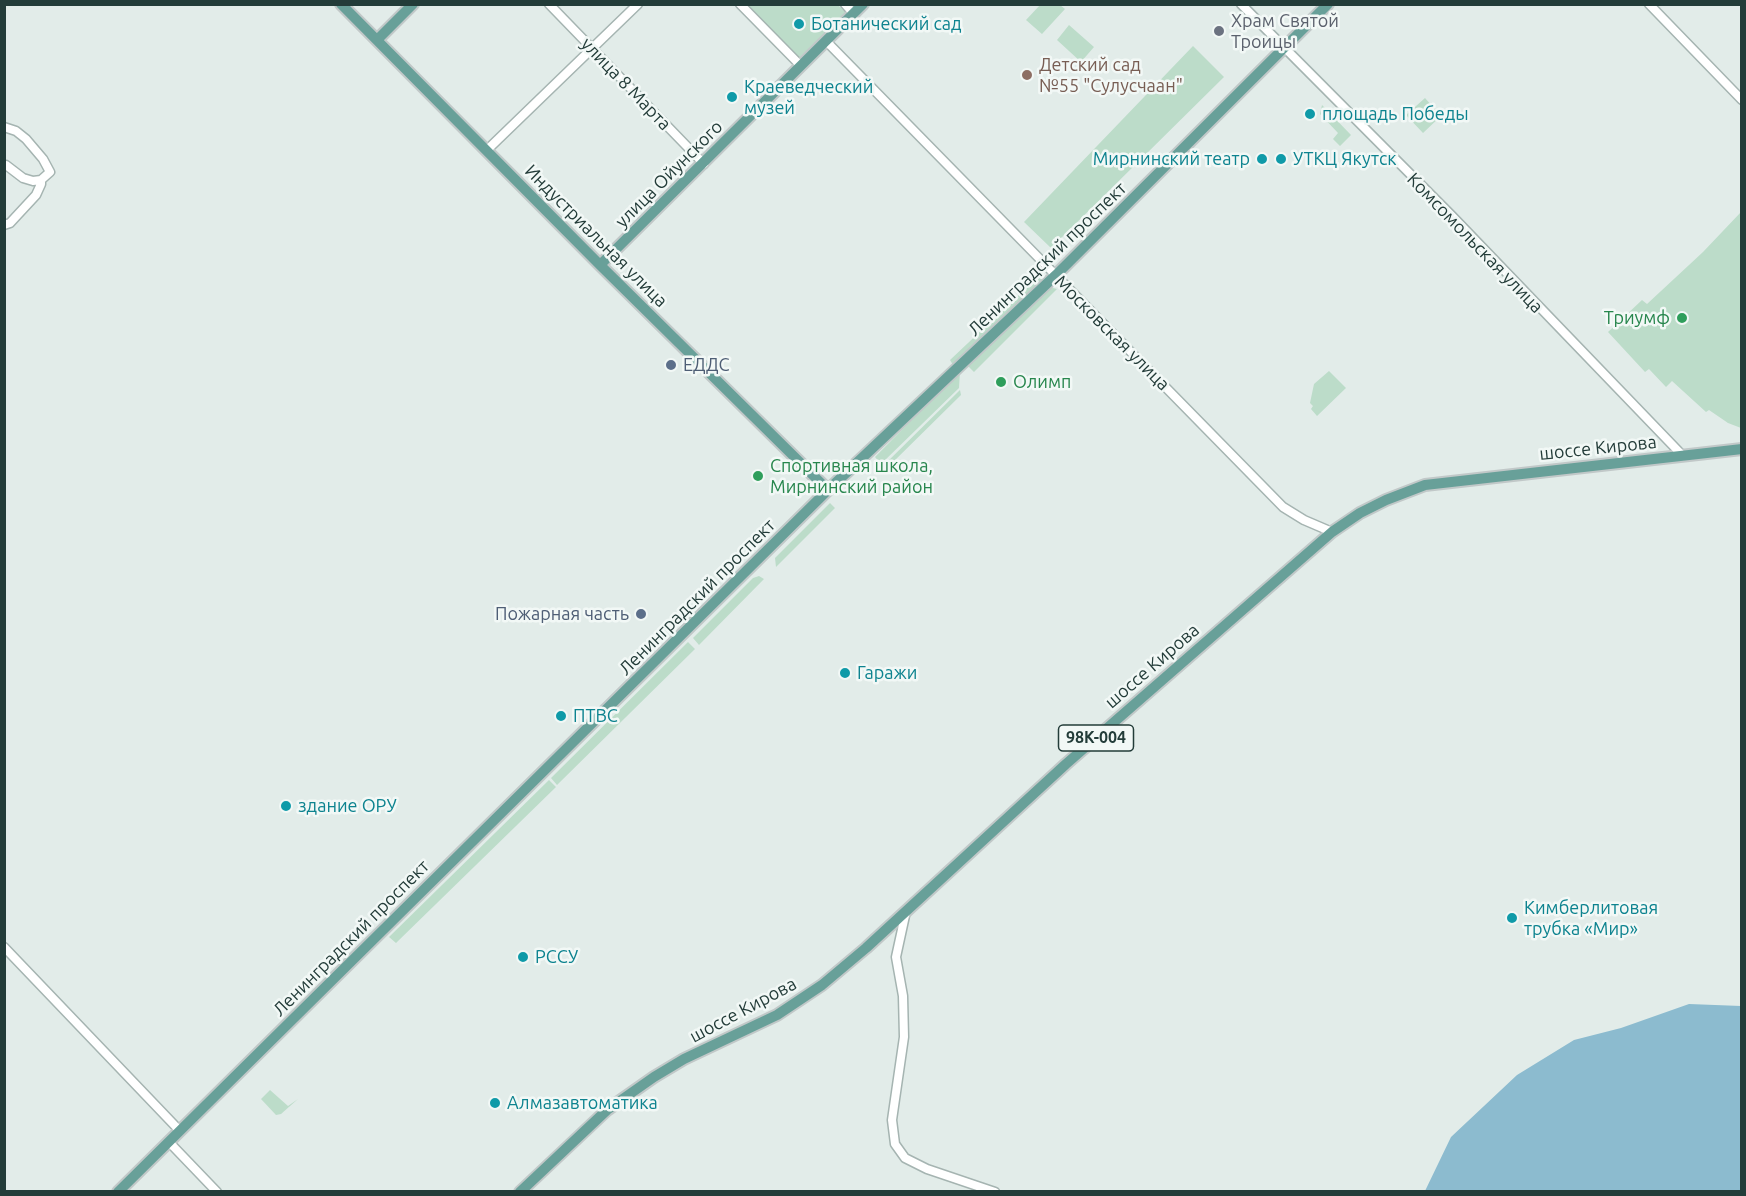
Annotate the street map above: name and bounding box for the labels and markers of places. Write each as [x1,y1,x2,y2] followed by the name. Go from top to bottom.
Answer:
[1231,10,1339,52] place label: Храм Святой Троицы
[811,13,962,35] place label: Ботанический сад
[792,17,806,31] marker: Ботанический сад
[1212,24,1226,38] marker: Храм Святой Троицы
[1039,54,1183,97] place label: Детский сад №55 "Сулусчаан"
[1020,68,1034,82] marker: Детский сад №55 "Сулусчаан"
[744,76,873,118] place label: Краеведческий музей
[725,90,739,104] marker: Краеведческий музей
[1322,103,1469,125] place label: площадь Победы
[1303,107,1317,121] marker: площадь Победы
[1093,148,1250,170] place label: Мирнинский театр
[1293,148,1397,170] place label: УТКЦ Якутск
[1255,152,1269,166] marker: Мирнинский театр
[1274,152,1288,166] marker: УТКЦ Якутск
[1604,307,1670,329] place label: Триумф
[1675,311,1689,325] marker: Триумф
[683,354,729,376] place label: ЕДДС
[664,358,678,372] marker: ЕДДС
[1013,371,1071,393] place label: Олимп
[994,375,1008,389] marker: Олимп
[770,455,933,498] place label: Спортивная школа, Мирнинский район
[751,469,765,483] marker: Спортивная школа, Мирнинский район
[495,603,629,625] place label: Пожарная часть
[634,607,648,621] marker: Пожарная часть
[857,662,917,684] place label: Гаражи
[838,666,852,680] marker: Гаражи
[573,705,618,727] place label: ПТВС
[554,709,568,723] marker: ПТВС
[298,795,397,817] place label: здание ОРУ
[279,799,293,813] marker: здание ОРУ
[1524,897,1658,940] place label: Кимберлитовая трубка «Мир»
[1505,911,1519,925] marker: Кимберлитовая трубка «Мир»
[535,946,578,968] place label: РССУ
[516,950,530,964] marker: РССУ
[507,1092,658,1114] place label: Алмазавтоматика
[488,1096,502,1110] marker: Алмазавтоматика

